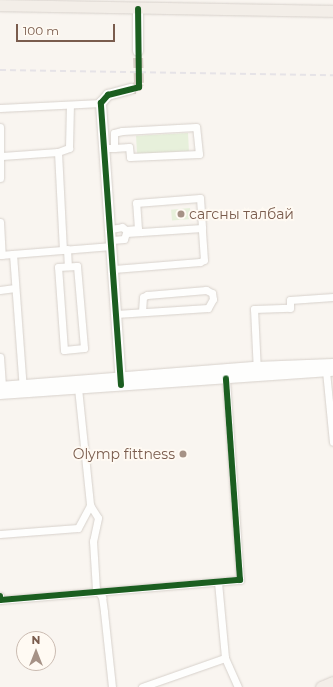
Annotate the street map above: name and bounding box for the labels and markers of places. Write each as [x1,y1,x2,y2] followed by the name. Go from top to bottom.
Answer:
[189,206,294,222] place label: сагсны талбай
[176,209,186,219] marker: сагсны талбай
[73,446,175,462] place label: Olymp fittness
[178,449,188,459] marker: Olymp fittness

